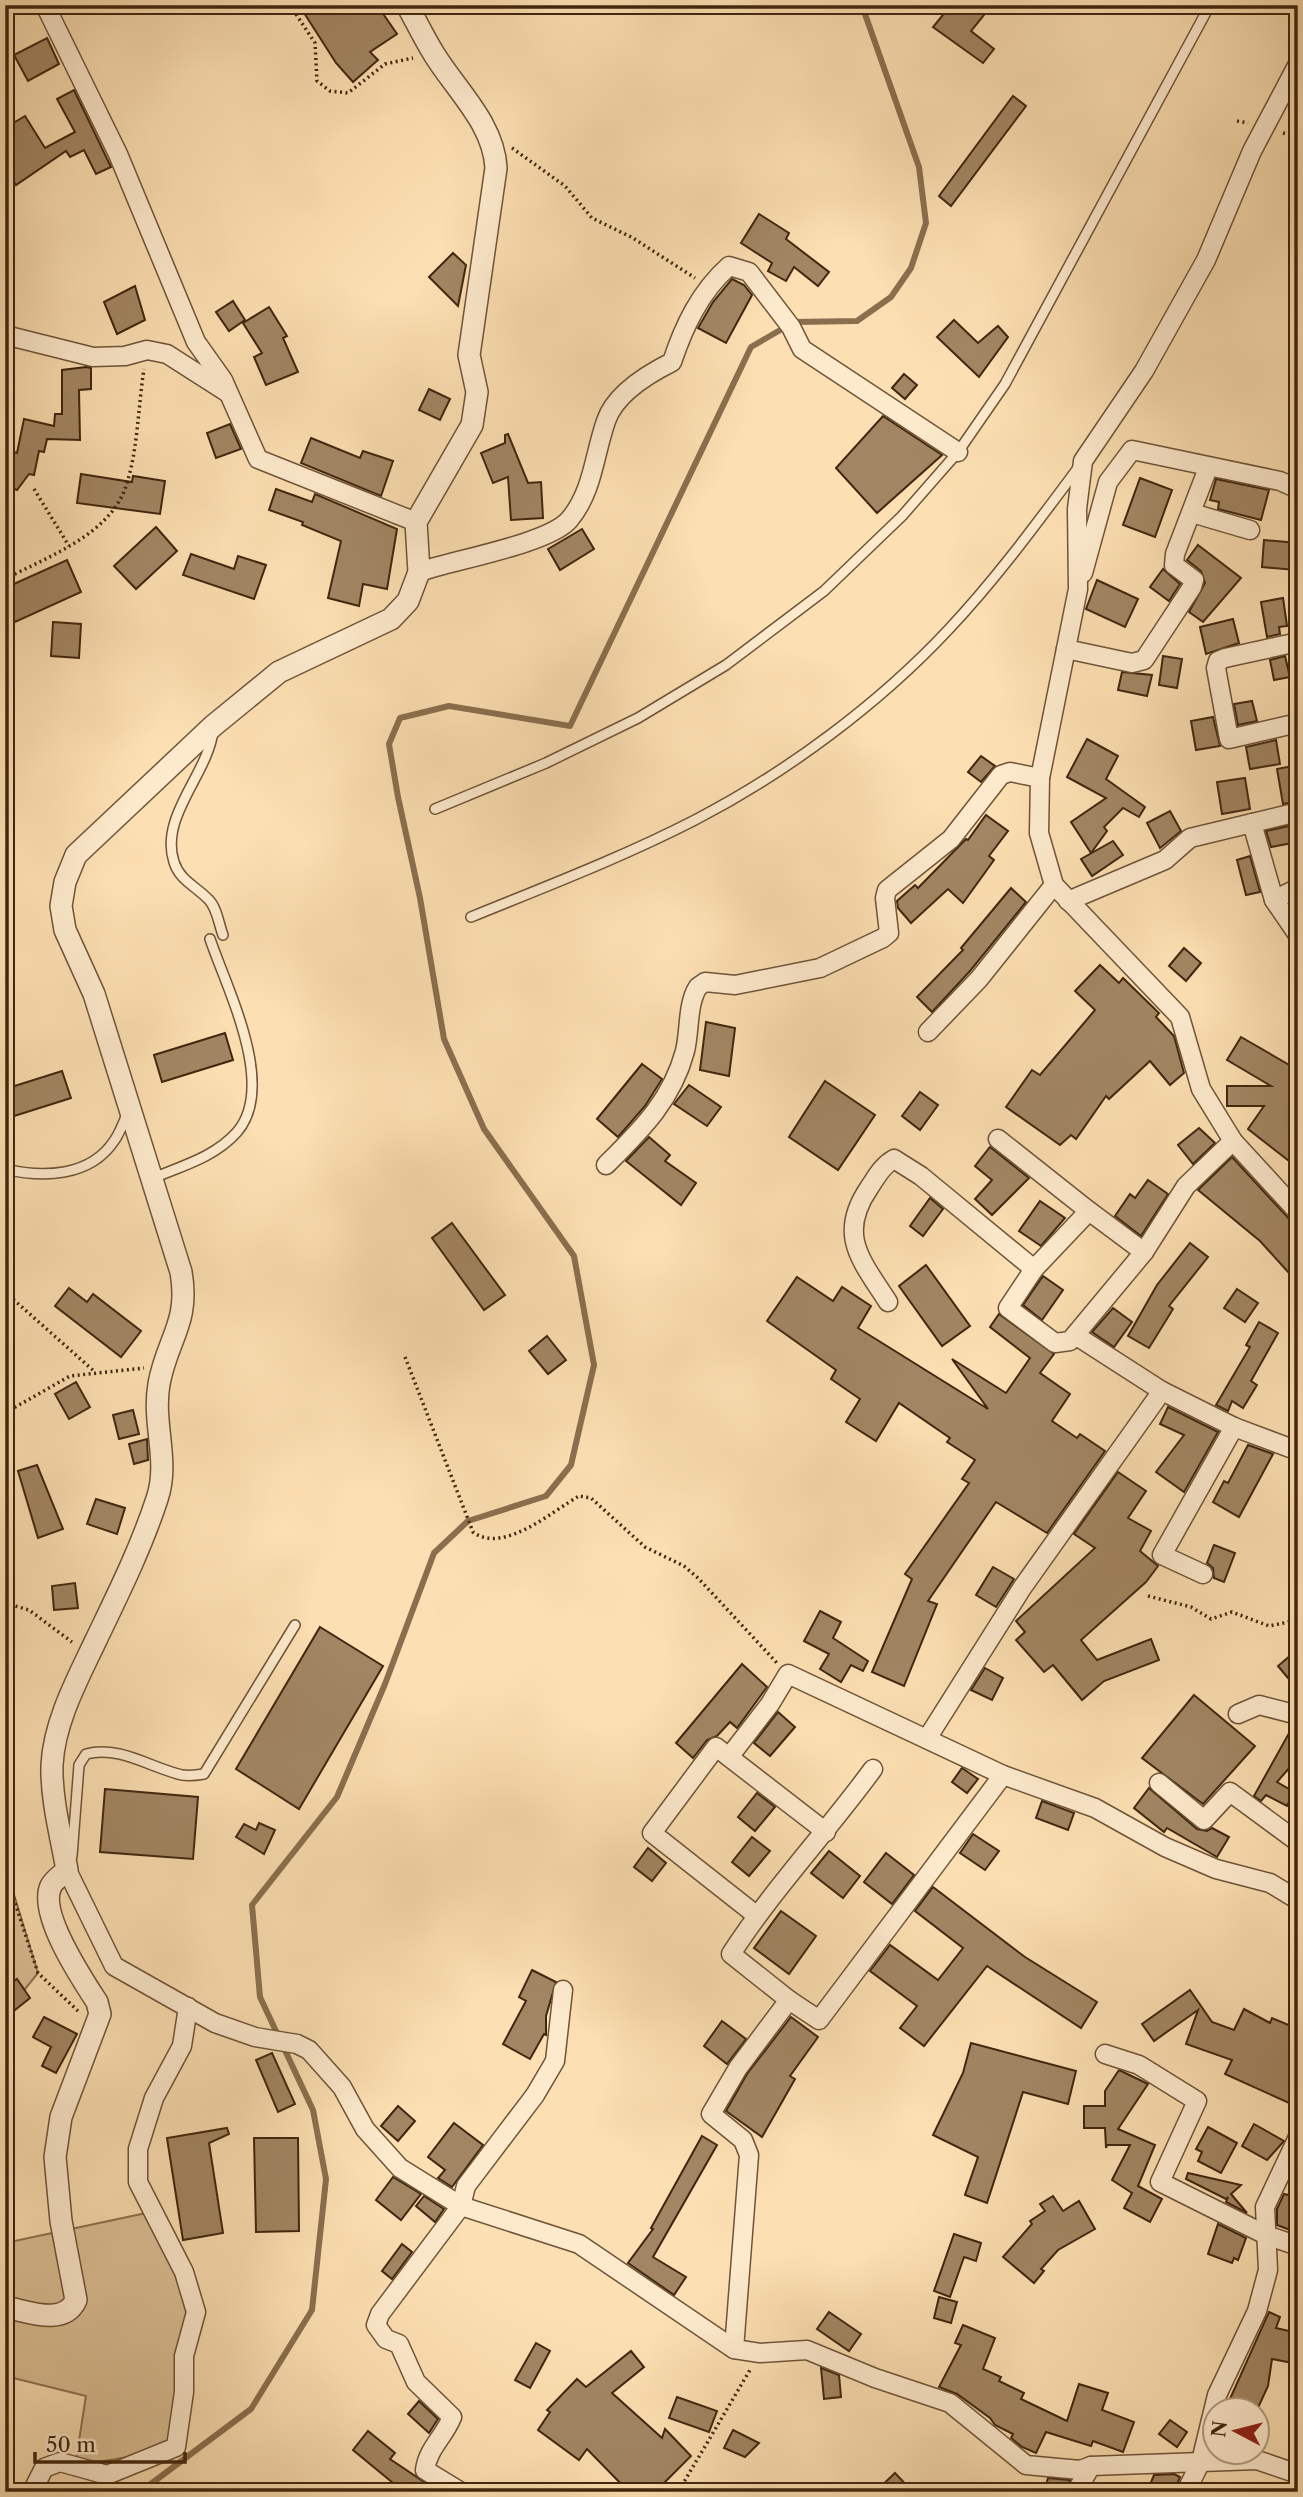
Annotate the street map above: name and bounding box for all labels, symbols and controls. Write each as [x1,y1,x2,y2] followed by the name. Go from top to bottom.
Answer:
[1202,2396,1272,2466] north arrow
[1207,2419,1232,2439] text: N
[35,2420,186,2464] scale bar
[46,2432,96,2457] text: 50 m

